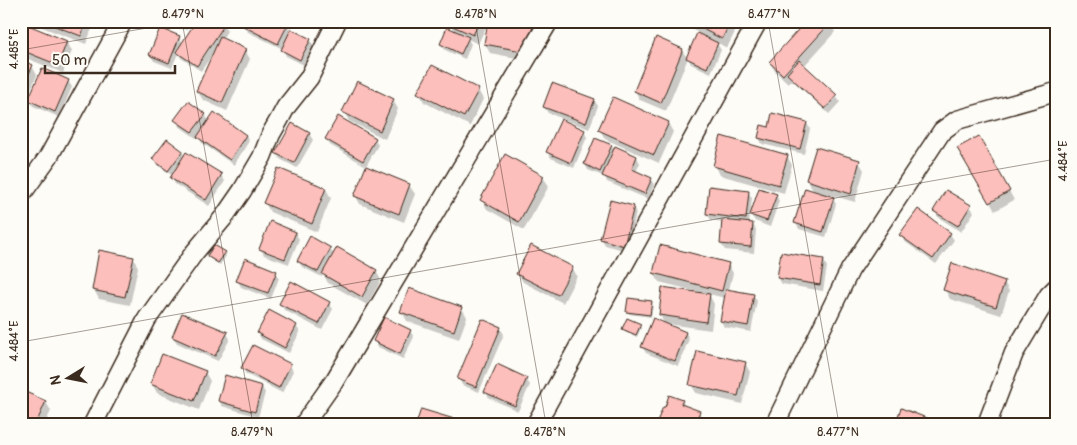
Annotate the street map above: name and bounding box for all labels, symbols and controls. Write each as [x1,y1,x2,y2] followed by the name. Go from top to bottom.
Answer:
[162,7,204,22] text: 8.479°N
[455,7,497,22] text: 8.478°N
[748,7,790,22] text: 8.477°N
[7,29,22,69] text: 4.485°E
[45,42,175,74] scale bar
[52,51,87,70] text: 50 m
[1056,140,1071,182] text: 4.484°E
[7,320,22,362] text: 4.484°E
[42,352,92,402] north arrow
[46,374,65,386] text: N
[231,425,273,440] text: 8.479°N
[524,425,566,440] text: 8.478°N
[817,425,859,440] text: 8.477°N

